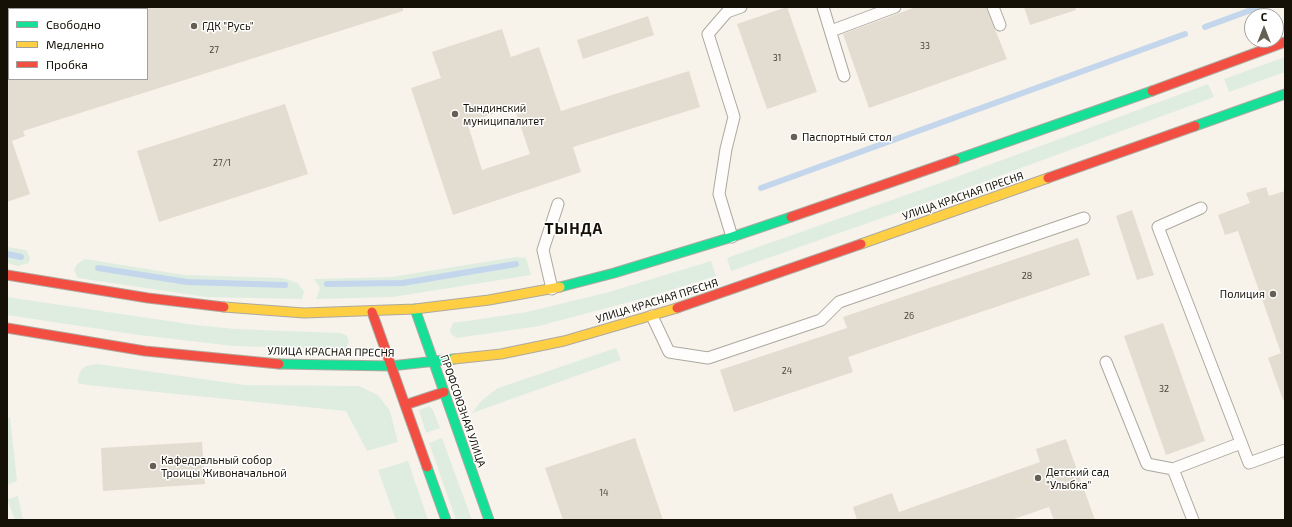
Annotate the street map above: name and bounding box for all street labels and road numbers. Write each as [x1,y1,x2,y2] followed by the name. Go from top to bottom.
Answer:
[901,169,1025,223] street label: УЛИЦА КРАСНАЯ ПРЕСНЯ
[594,276,720,326] street label: УЛИЦА КРАСНАЯ ПРЕСНЯ
[267,344,395,360] street label: УЛИЦА КРАСНАЯ ПРЕСНЯ
[438,353,488,469] street label: ПРОФСОЮЗНАЯ УЛИЦА

